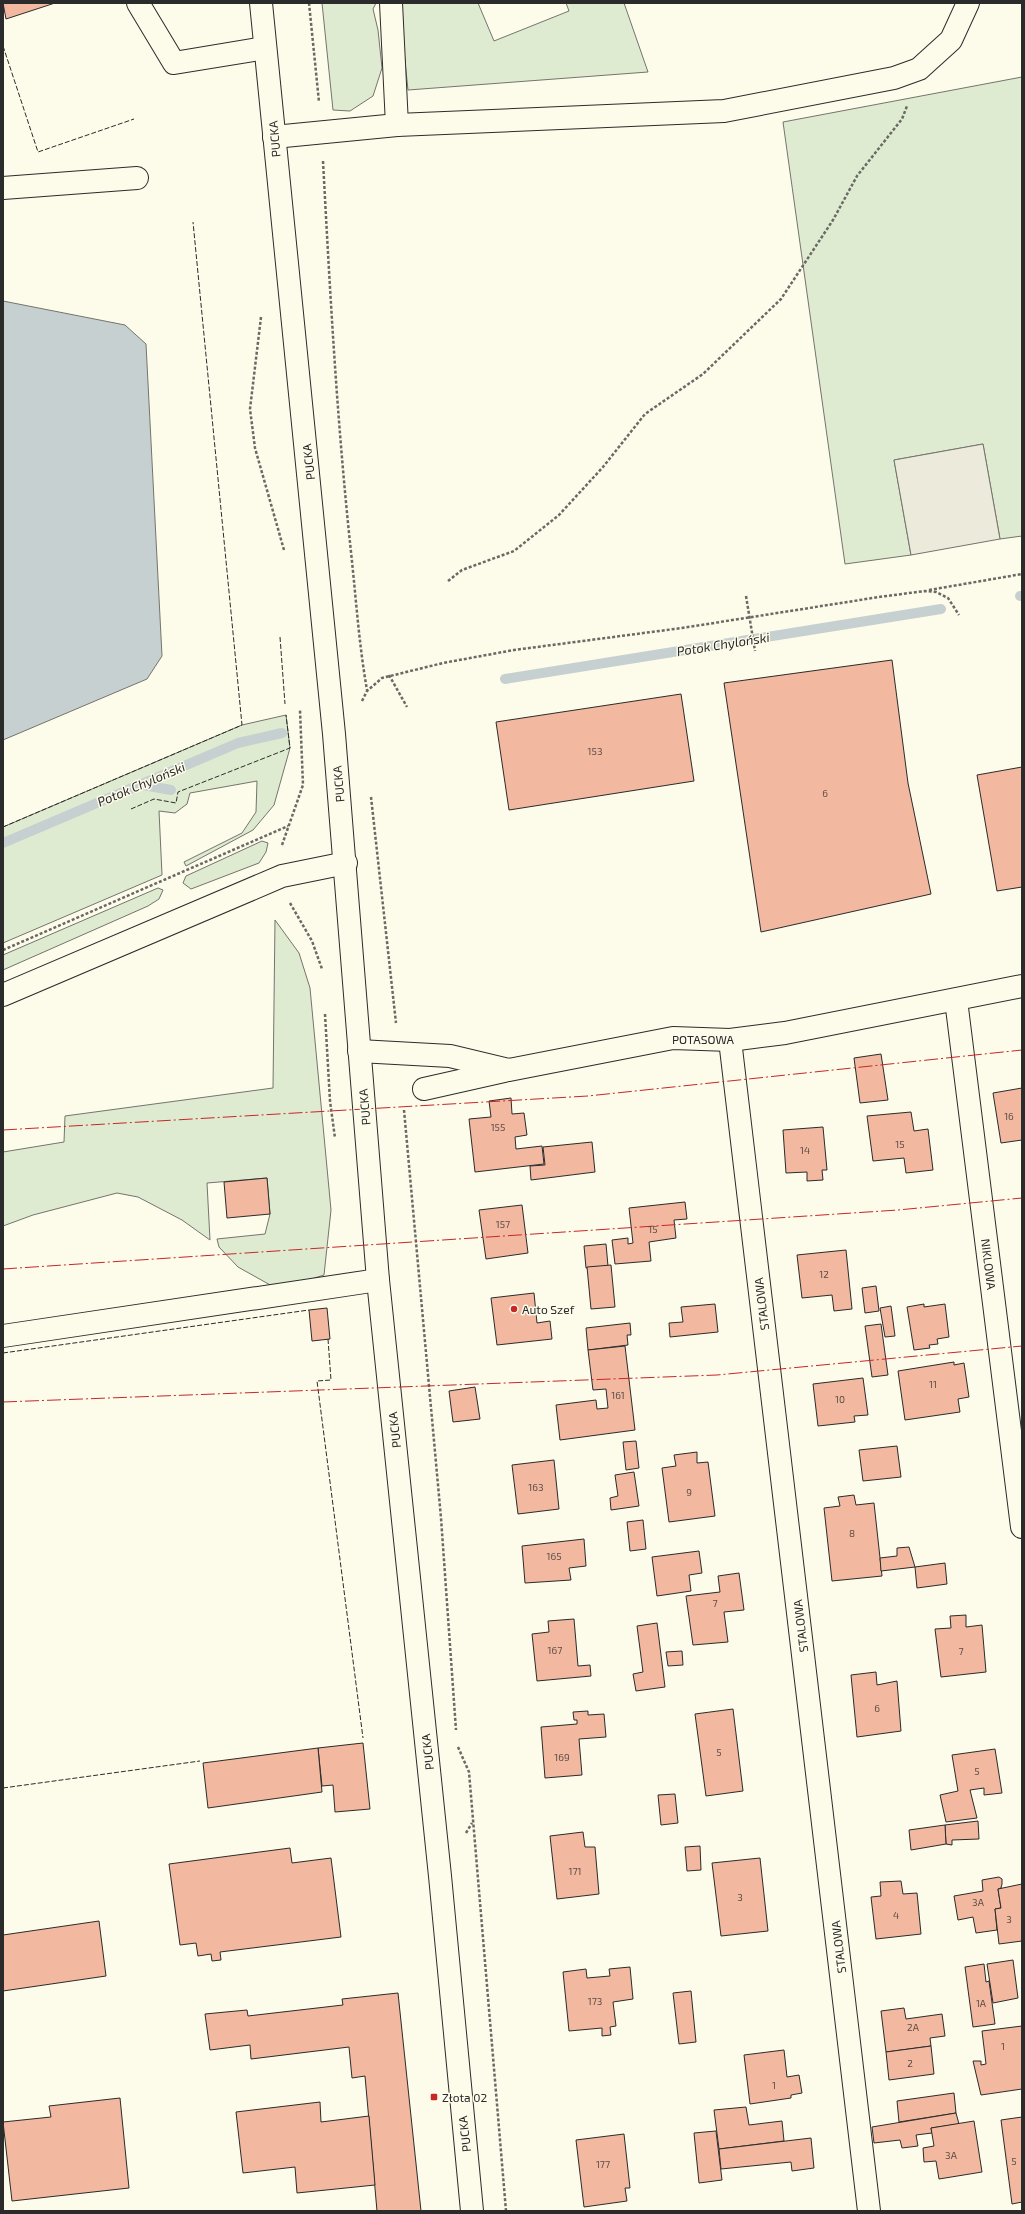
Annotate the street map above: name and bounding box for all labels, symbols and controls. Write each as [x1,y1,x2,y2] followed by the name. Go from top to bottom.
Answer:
[265,120,283,158] street label: PUCKA
[299,443,317,481] street label: PUCKA
[675,629,771,659] water label: Potok Chyloński
[588,745,602,757] house number: 153
[95,758,187,810] water label: Potok Chyloński
[329,765,347,803] street label: PUCKA
[822,787,828,799] house number: 6
[672,1032,735,1046] street label: POTASOWA
[355,1088,373,1126] street label: PUCKA
[1004,1110,1014,1122] house number: 16
[491,1121,505,1133] house number: 155
[895,1138,905,1150] house number: 15
[800,1144,810,1156] house number: 14
[496,1218,510,1230] house number: 157
[648,1223,658,1235] house number: 15
[979,1238,999,1291] street label: NIKLOWA
[819,1268,829,1280] house number: 12
[751,1276,771,1331] street label: STALOWA
[522,1302,575,1316] place label: Auto Szef
[509,1304,519,1314] marker: Auto Szef
[929,1378,937,1390] house number: 11
[611,1389,625,1401] house number: 161
[835,1393,845,1405] house number: 10
[385,1411,403,1449] street label: PUCKA
[528,1481,544,1493] house number: 163
[686,1486,692,1498] house number: 9
[849,1527,855,1539] house number: 8
[546,1550,562,1562] house number: 165
[712,1597,718,1609] house number: 7
[790,1598,810,1653] street label: STALOWA
[548,1644,562,1656] house number: 167
[958,1645,964,1657] house number: 7
[874,1702,880,1714] house number: 6
[418,1733,436,1771] street label: PUCKA
[716,1746,722,1758] house number: 5
[554,1751,570,1763] house number: 169
[974,1765,980,1777] house number: 5
[568,1865,582,1877] house number: 171
[737,1891,743,1903] house number: 3
[972,1896,985,1908] house number: 3A
[893,1909,899,1921] house number: 4
[1006,1913,1012,1925] house number: 3
[828,1919,848,1974] street label: STALOWA
[588,1995,602,2007] house number: 173
[976,1997,987,2009] house number: 1A
[907,2021,920,2033] house number: 2A
[1001,2040,1005,2052] house number: 1
[907,2057,913,2069] house number: 2
[772,2079,776,2091] house number: 1
[442,2090,488,2104] place label: Złota 02
[429,2092,439,2102] marker: Złota 02
[455,2115,473,2153] street label: PUCKA
[945,2149,958,2161] house number: 3A
[1011,2155,1017,2167] house number: 5
[596,2158,610,2170] house number: 177

